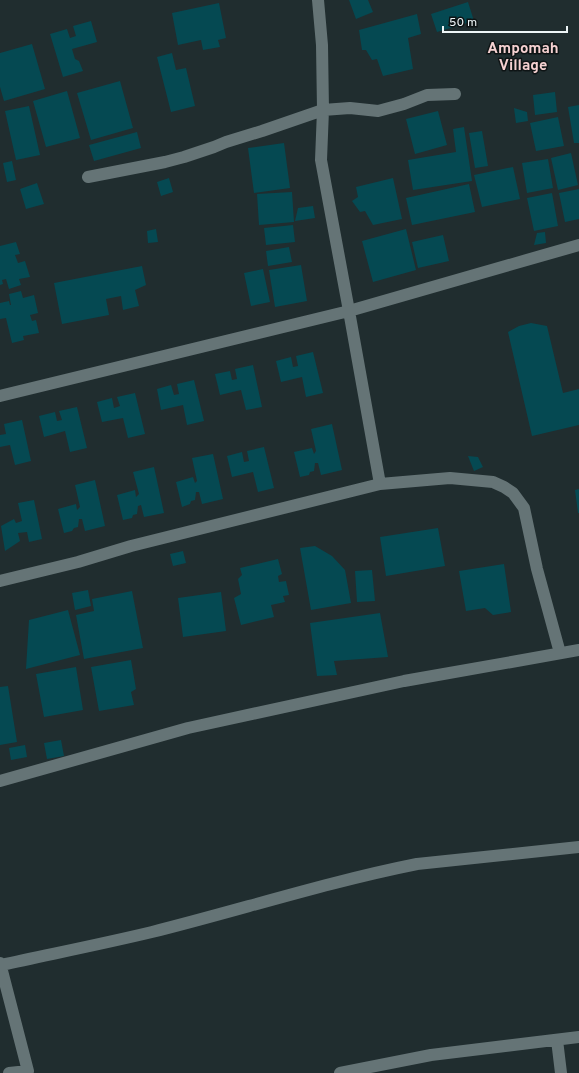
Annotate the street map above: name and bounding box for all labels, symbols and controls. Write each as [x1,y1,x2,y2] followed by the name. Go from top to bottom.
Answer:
[443,8,567,34] scale bar
[449,15,477,31] text: 50 m
[487,40,559,76] district label: Ampomah Village

